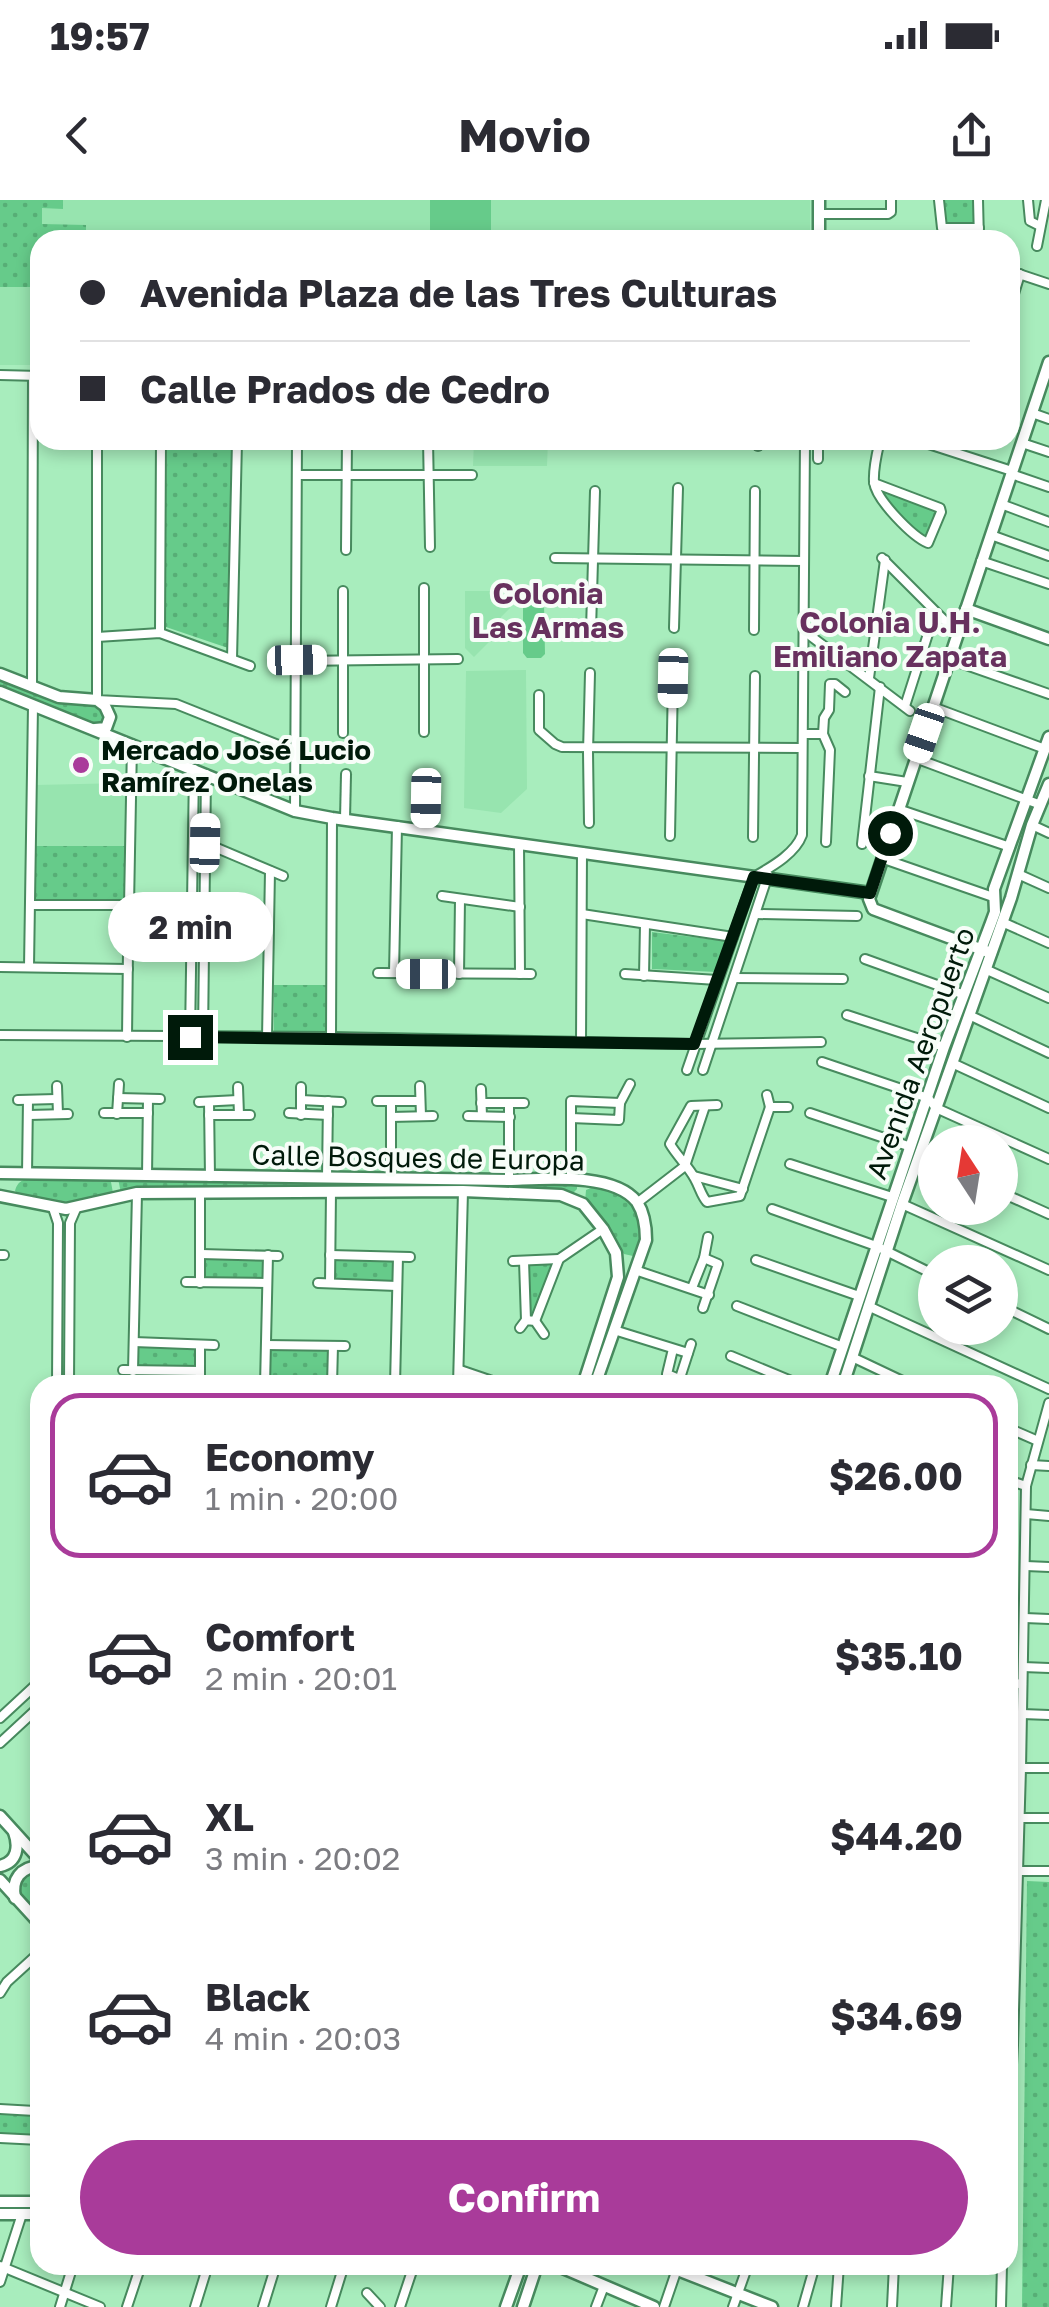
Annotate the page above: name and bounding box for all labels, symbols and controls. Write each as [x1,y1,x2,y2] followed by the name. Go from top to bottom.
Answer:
[50,13,150,58] text: 19:57
[50,108,105,163] icon: back
[458,108,591,162] text: Movio
[944,108,999,163] icon: share
[140,270,777,315] text: Avenida Plaza de las Tres Culturas
[140,366,550,411] text: Calle Prados de Cedro
[472,575,624,645] district label: Colonia Las Armas
[773,604,1007,674] district label: Colonia U.H. Emiliano Zapata
[267,644,327,676] car
[657,648,689,708] car
[900,700,948,766] car
[101,733,371,798] place label: Mercado José Lucio Ramírez Onelas
[70,754,92,776] marker: Mercado José Lucio Ramírez Onelas
[410,768,442,828] car
[868,811,913,856] route start
[189,813,221,873] car
[108,892,272,962] callout: 2 min
[149,908,232,946] text: 2 min
[859,923,981,1183] street label: Avenida Aeropuerto
[396,959,456,989] car
[168,1015,213,1060] route end
[918,1125,1018,1225] north arrow
[918,1125,1018,1345] map controls
[251,1138,585,1176] street label: Calle Bosques de Europa
[918,1245,1018,1345] button: layers
[85,1431,175,1521] icon: car
[205,1434,374,1479] text: Economy
[829,1453,963,1498] text: $26.00
[205,1479,398,1517] text: 1 min · 20:00
[85,1611,175,1701] icon: car
[205,1614,355,1659] text: Comfort
[835,1633,963,1678] text: $35.10
[205,1659,397,1697] text: 2 min · 20:01
[85,1791,175,1881] icon: car
[205,1794,254,1839] text: XL
[830,1813,963,1858] text: $44.20
[205,1839,400,1877] text: 3 min · 20:02
[85,1971,175,2061] icon: car
[205,1974,310,2019] text: Black
[830,1993,963,2038] text: $34.69
[205,2019,401,2057] text: 4 min · 20:03
[80,2140,968,2255] button: Confirm

